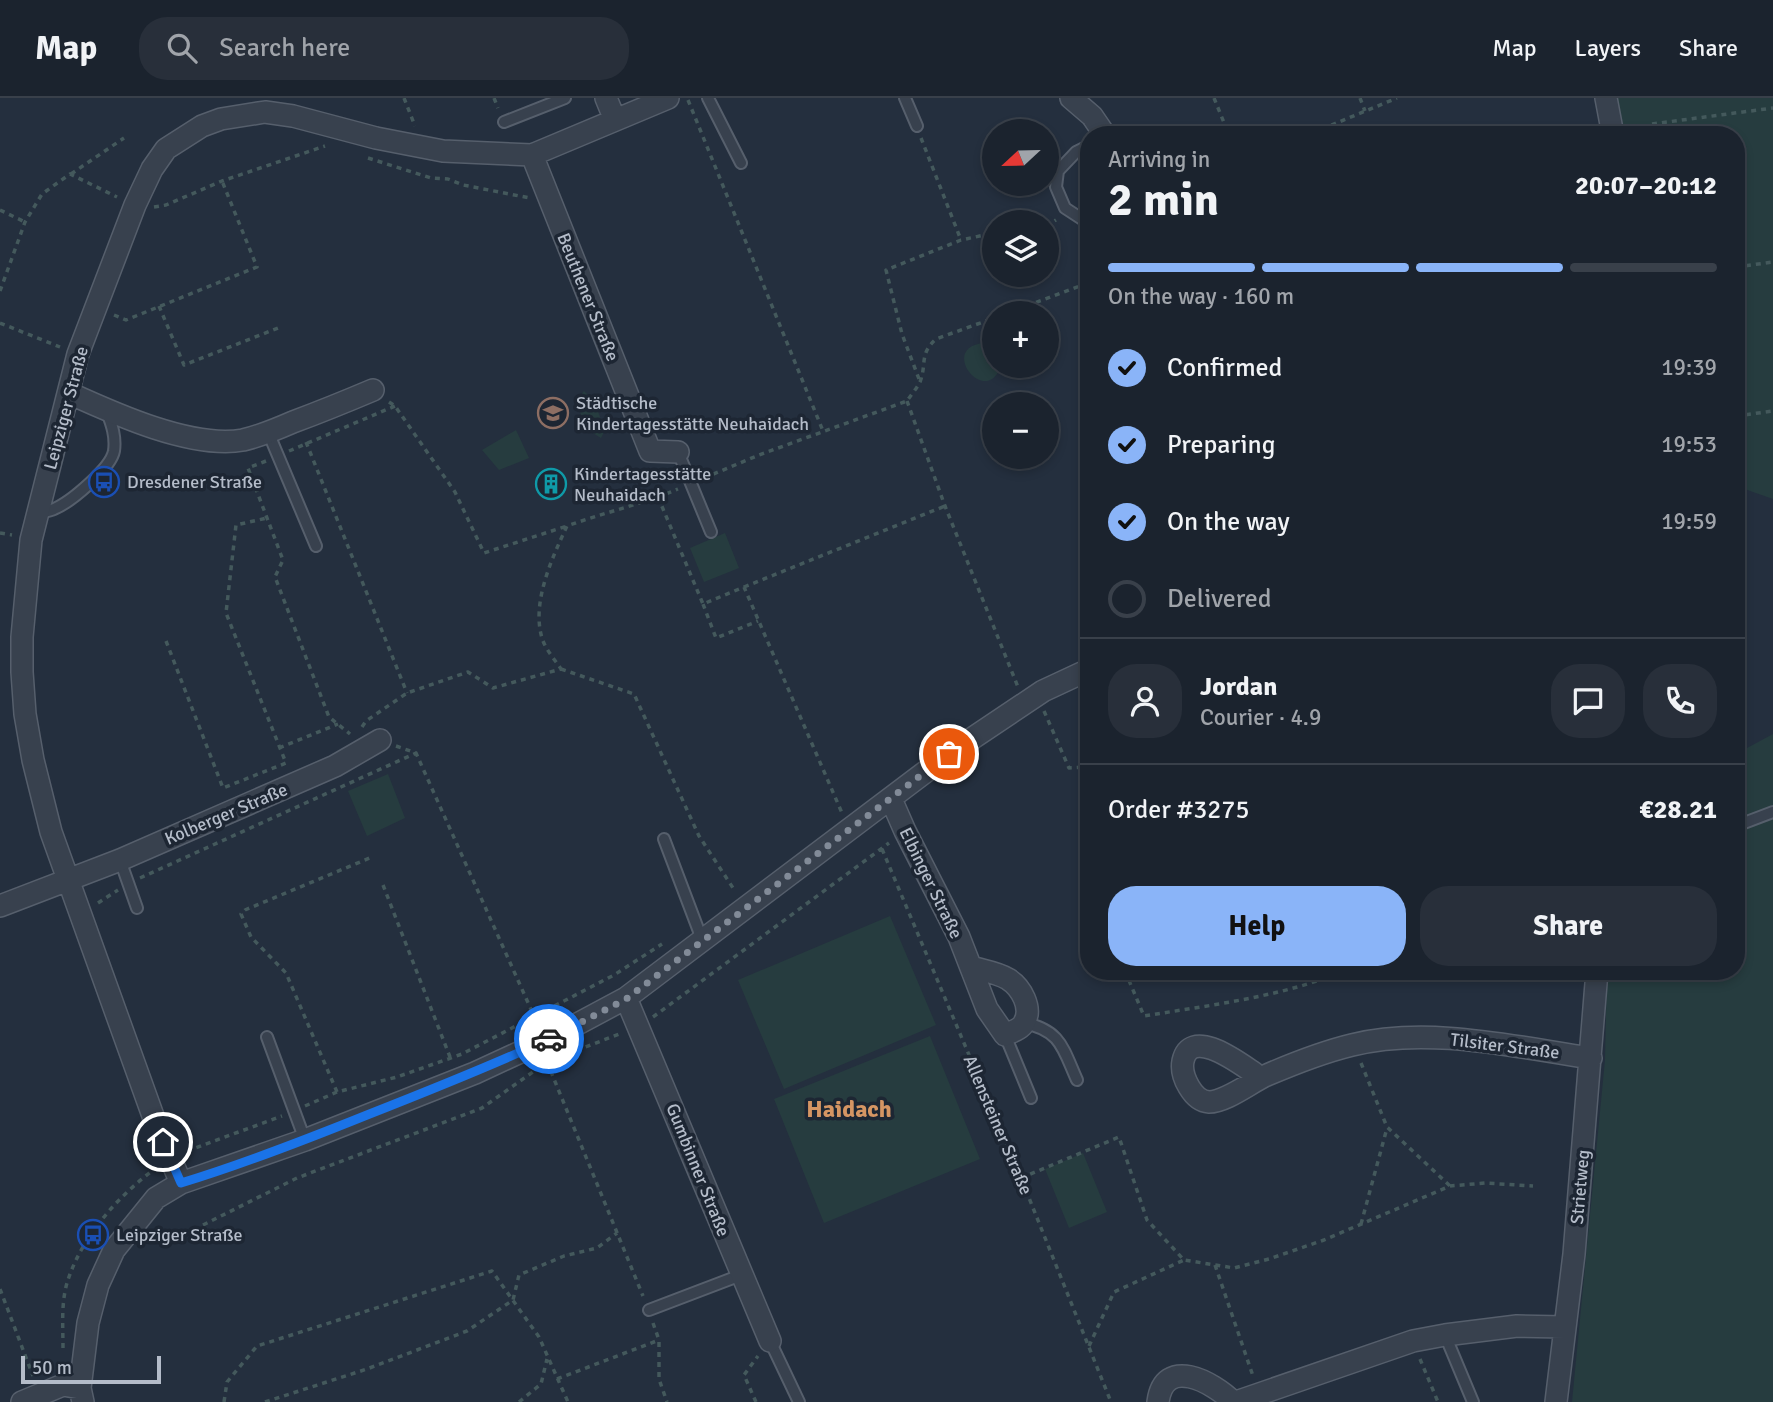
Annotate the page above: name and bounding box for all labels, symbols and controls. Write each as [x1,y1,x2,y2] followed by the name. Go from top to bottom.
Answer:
[139,17,629,80] search box
[35,28,97,69] text: Map
[163,29,201,67] icon: search
[219,32,350,64] text: Search here
[1492,33,1537,63] text: Map
[1575,33,1641,63] text: Layers
[1679,33,1738,63] text: Share
[982,119,1059,196] north arrow
[982,119,1059,469] map controls
[1108,145,1210,174] text: Arriving in
[1575,170,1717,202] text: 20:07–20:12
[1108,172,1219,228] text: 2 min
[982,210,1059,287] button: layers
[552,230,624,364] street label: Beuthener Straße
[1108,282,1294,311] text: On the way · 160 m
[982,301,1059,378] button: +
[39,344,93,472] street label: Leipziger Straße
[1108,349,1146,387] icon: check
[1167,352,1282,384] text: Confirmed
[1661,353,1717,382] text: 19:39
[576,392,809,435] place label: Städtische Kindertagesstätte Neuhaidach
[982,392,1059,469] button: −
[536,396,570,430] school or university icon: Städtische Kindertagesstätte Neuhaidach
[1108,426,1146,464] icon: check
[1167,429,1275,461] text: Preparing
[1661,430,1717,459] text: 19:53
[574,463,711,506] place label: Kindertagesstätte Neuhaidach
[87,465,121,499] bus stop icon: Dresdener Straße
[534,467,568,501] building icon: Kindertagesstätte Neuhaidach
[127,471,262,493] place label: Dresdener Straße
[1108,503,1146,541] icon: check
[1167,506,1290,538] text: On the way
[1661,507,1717,536] text: 19:59
[1167,583,1272,615] text: Delivered
[1108,664,1182,738] button: person
[1551,664,1625,738] button: chat
[1643,664,1717,738] button: phone
[1200,671,1277,703] text: Jordan
[1200,703,1321,732] text: Courier · 4.9
[919,724,979,784] pin
[930,735,968,773] icon: bag
[161,778,291,850] street label: Kolberger Straße
[1108,794,1249,826] text: Order #3275
[1639,794,1717,826] text: €28.21
[895,824,967,942] street label: Elbinger Straße
[1108,886,1406,966] button: Help
[1420,886,1717,966] button: Share
[514,1004,584,1074] courier
[530,1020,568,1058] icon: car
[1449,1028,1561,1064] street label: Tilsiter Straße
[959,1052,1037,1198] street label: Allensteiner Straße
[806,1094,892,1124] district label: Haidach
[661,1100,735,1240] street label: Gumbinner Straße
[133,1112,193,1172] pin
[144,1123,182,1161] icon: home
[1566,1149,1594,1225] street label: Strietweg
[76,1218,110,1252] bus stop icon: Leipziger Straße
[116,1224,243,1246] place label: Leipziger Straße
[21,1353,161,1385] scale bar
[32,1356,72,1380] text: 50 m

